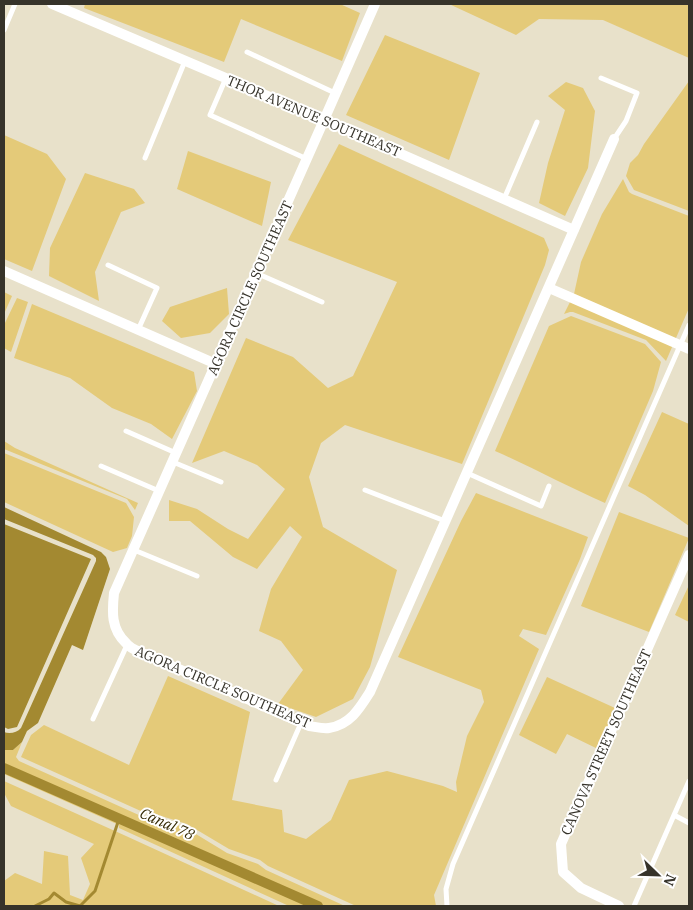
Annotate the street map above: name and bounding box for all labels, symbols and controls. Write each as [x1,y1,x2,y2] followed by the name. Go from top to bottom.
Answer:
[224,71,404,161] street label: THOR AVENUE SOUTHEAST
[203,198,297,378] street label: AGORA CIRCLE SOUTHEAST
[132,642,314,732] street label: AGORA CIRCLE SOUTHEAST
[557,646,655,838] street label: CANOVA STREET SOUTHEAST
[137,803,198,844] water label: Canal 78
[633,850,683,900] north arrow
[660,871,680,889] text: N

